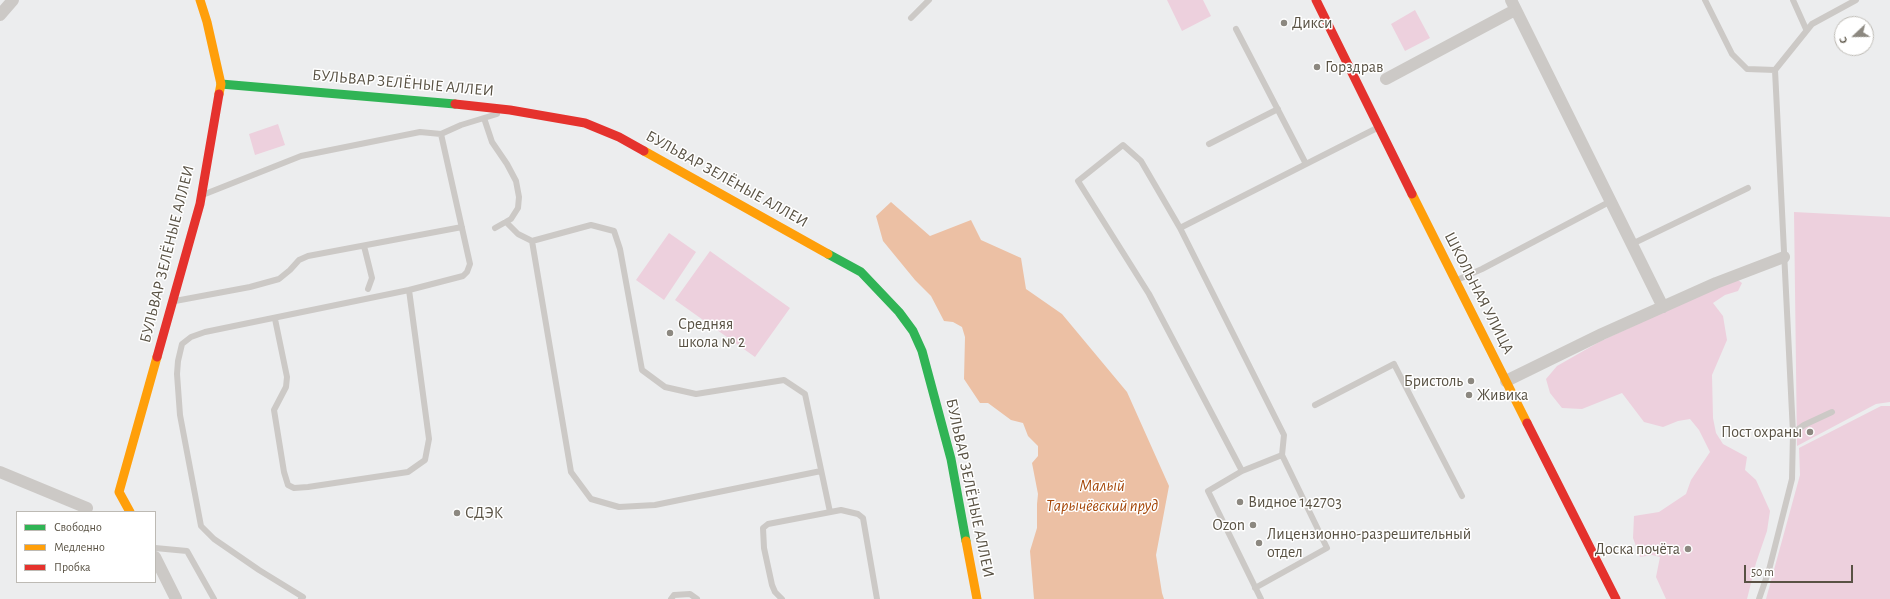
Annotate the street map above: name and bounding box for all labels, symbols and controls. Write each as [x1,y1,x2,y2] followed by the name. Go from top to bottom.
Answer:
[1292,13,1332,33] place label: Дикси
[1834,16,1874,56] north arrow
[1279,18,1289,28] marker: Дикси
[1837,35,1850,45] text: С
[1325,57,1383,77] place label: Горздрав
[1312,62,1322,72] marker: Горздрав
[311,65,495,101] street label: БУЛЬВАР ЗЕЛЁНЫЕ АЛЛЕИ
[643,126,811,232] street label: БУЛЬВАР ЗЕЛЁНЫЕ АЛЛЕИ
[136,163,198,345] street label: БУЛЬВАР ЗЕЛЁНЫЕ АЛЛЕИ
[1440,229,1518,357] street label: ШКОЛЬНАЯ УЛИЦА
[678,314,745,352] place label: Средняя школа № 2
[665,328,675,338] marker: Средняя школа № 2
[1404,371,1463,391] place label: Бристоль
[1466,376,1476,386] marker: Бристоль
[1477,385,1528,405] place label: Живика
[1464,390,1474,400] marker: Живика
[942,397,998,579] street label: БУЛЬВАР ЗЕЛЁНЫЕ АЛЛЕИ
[1721,422,1802,442] place label: Пост охраны
[1805,427,1815,437] marker: Пост охраны
[1046,476,1158,516] water label: Малый Тарычёвский пруд
[1248,492,1342,512] place label: Видное 142703
[1235,497,1245,507] marker: Видное 142703
[465,503,503,523] place label: СДЭК
[452,508,462,518] marker: СДЭК
[16,511,156,583] legend
[1213,515,1245,535] place label: Ozon
[1248,520,1258,530] marker: Ozon
[54,521,102,533] text: Свободно
[1267,524,1471,562] place label: Лицензионно-разрешительный отдел
[1254,538,1264,548] marker: Лицензионно-разрешительный отдел
[1595,539,1680,559] place label: Доска почёта
[54,541,105,553] text: Медленно
[1683,544,1693,554] marker: Доска почёта
[1746,557,1855,583] scale bar
[54,561,91,573] text: Пробка
[1751,566,1774,578] text: 50 m

